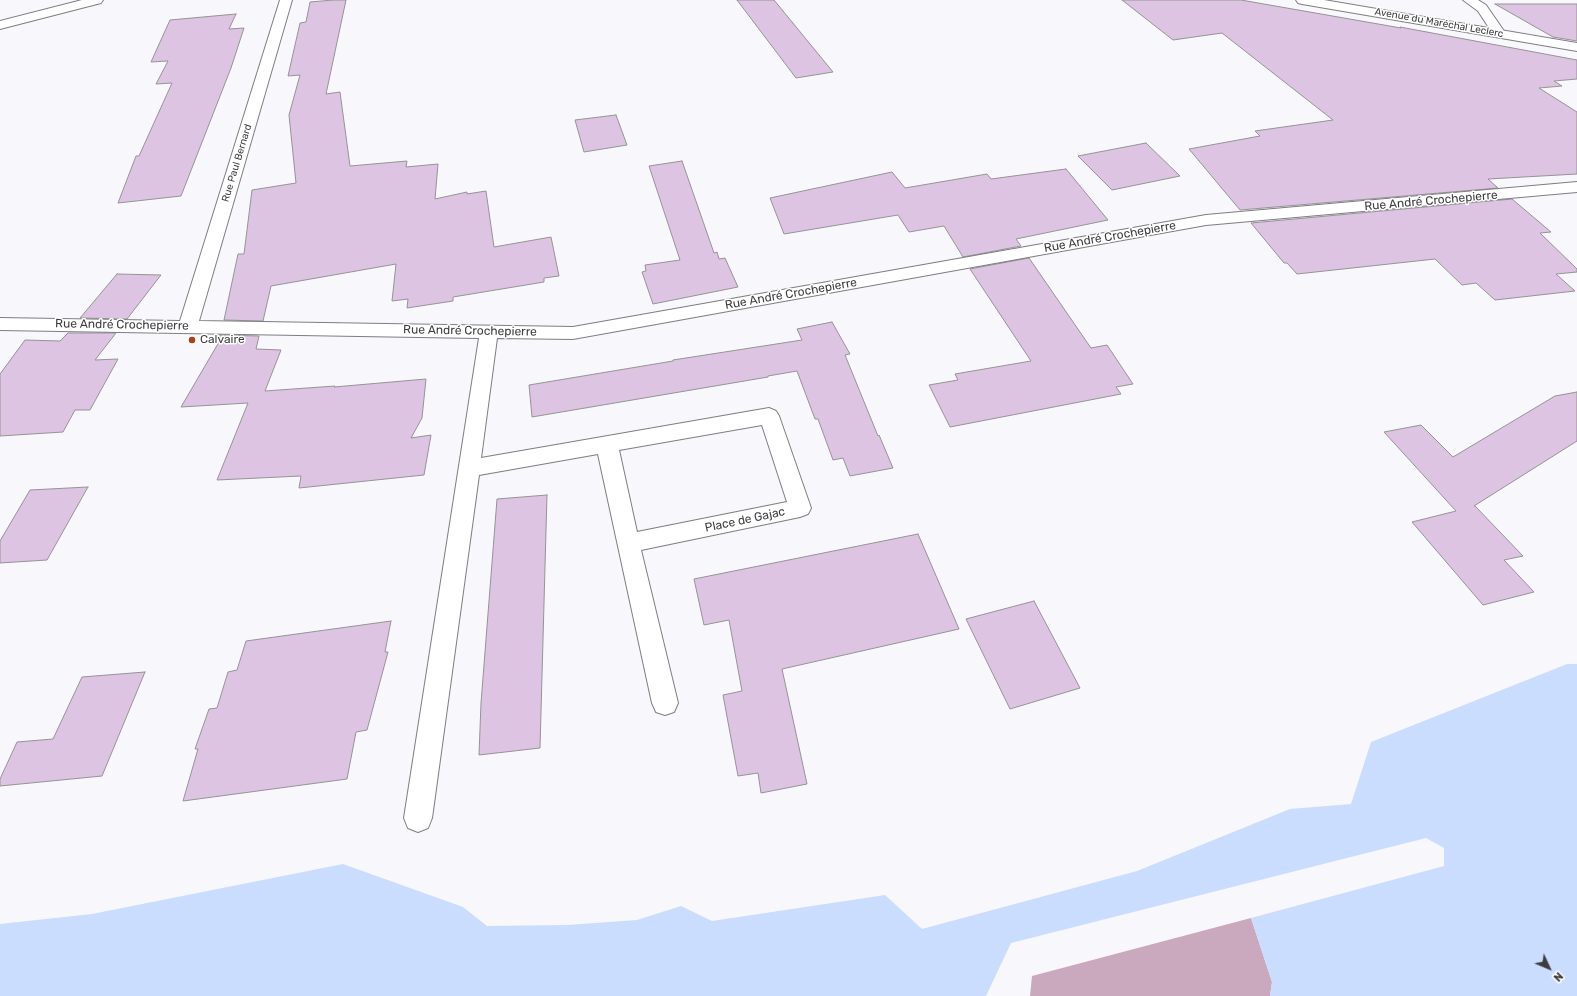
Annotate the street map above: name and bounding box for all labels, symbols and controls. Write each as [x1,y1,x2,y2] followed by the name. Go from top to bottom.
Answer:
[1374,6,1504,40] street label: Avenue du Maréchal Leclerc
[219,123,255,203] street label: Rue Paul Bernard
[1364,188,1498,214] street label: Rue André Crochepierre
[1043,218,1177,256] street label: Rue André Crochepierre
[724,275,858,313] street label: Rue André Crochepierre
[55,317,189,333] street label: Rue André Crochepierre
[403,323,537,339] street label: Rue André Crochepierre
[200,333,245,347] place label: Calvaire
[187,335,197,345] marker: Calvaire
[704,504,786,536] street label: Place de Gajac
[1529,948,1569,988] north arrow
[1551,969,1565,984] text: N

